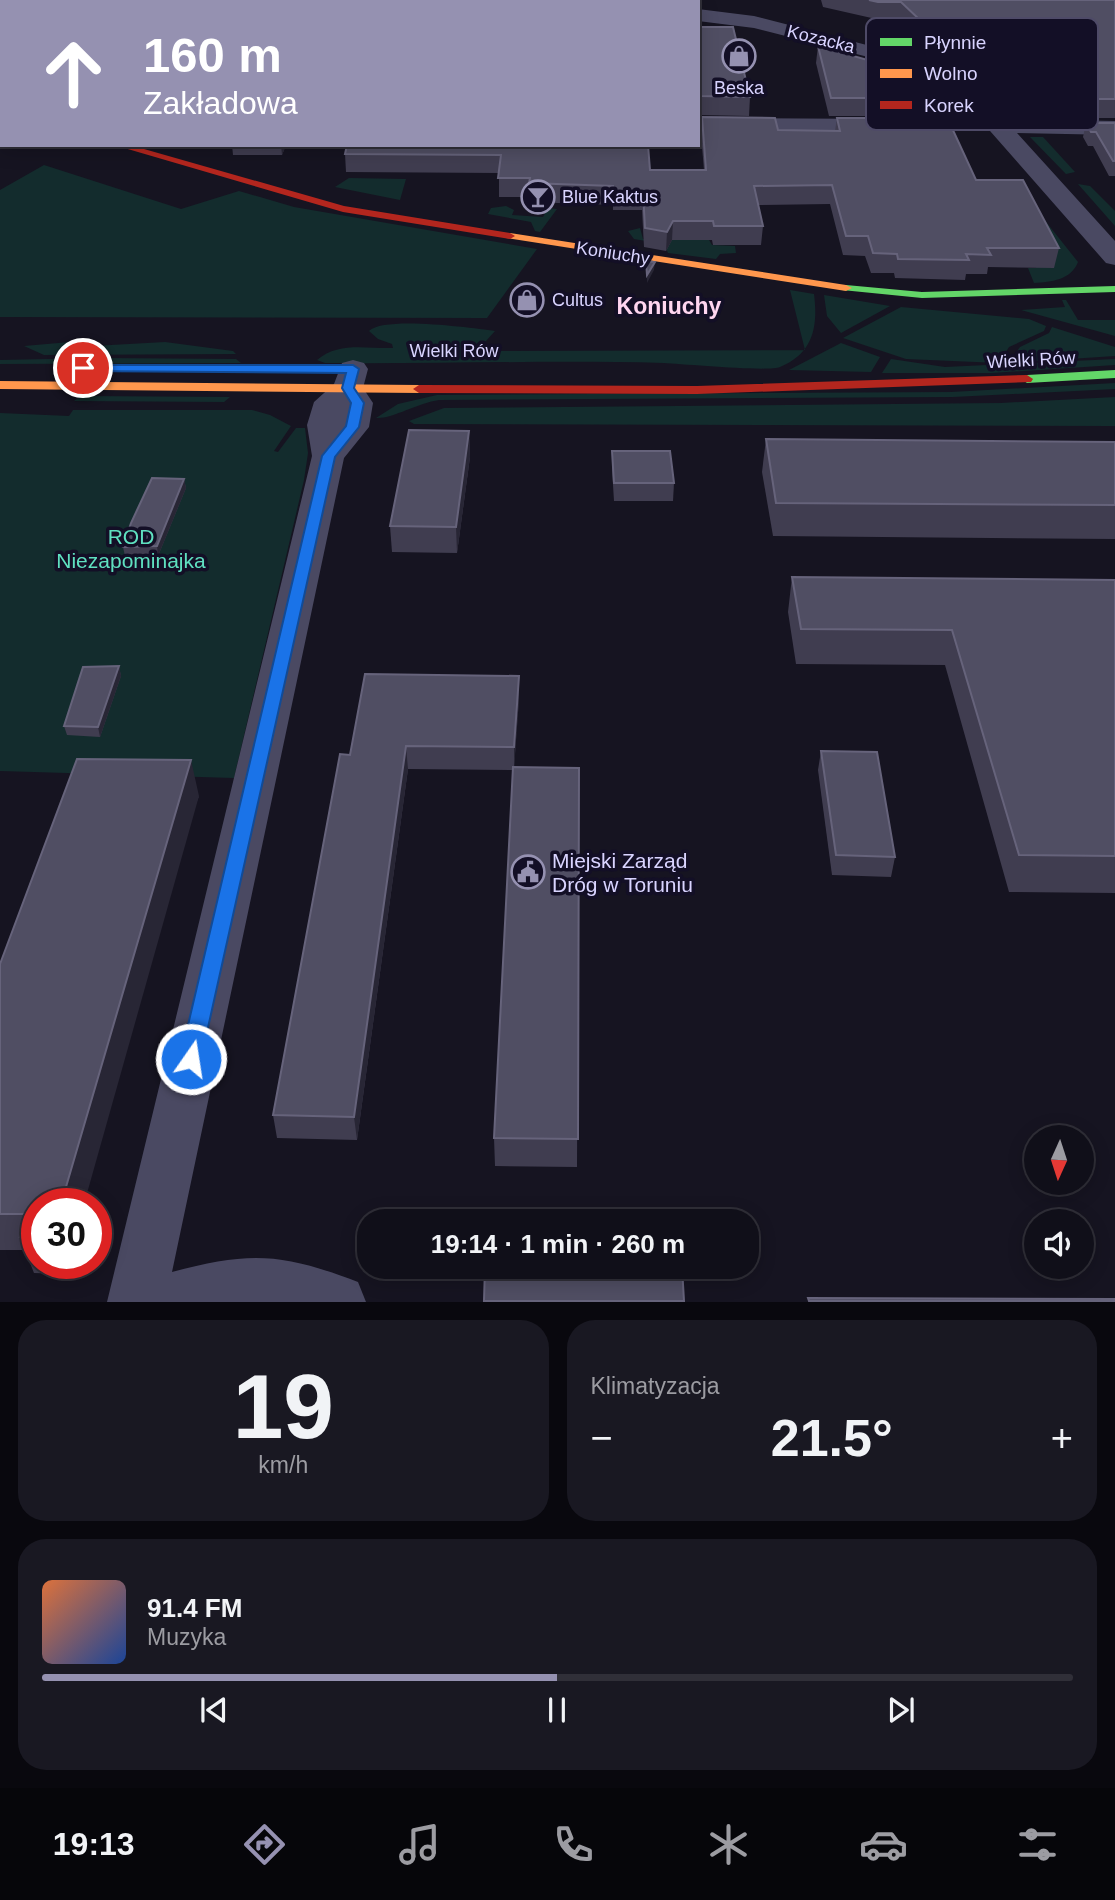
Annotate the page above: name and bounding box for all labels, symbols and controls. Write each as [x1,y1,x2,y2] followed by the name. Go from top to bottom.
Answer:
[866,18,1098,130] legend
[785,21,858,57] street label: Kozacka
[28,28,119,119] icon: ahead
[143,28,282,82] text: 160 m
[924,32,986,53] text: Płynnie
[720,37,758,75] shop icon: Beska
[924,63,978,84] text: Wolno
[714,78,765,98] place label: Beska
[143,85,298,121] text: Zakładowa
[924,95,974,116] text: Korek
[519,178,557,216] bar icon: Blue Kaktus
[562,187,658,207] place label: Blue Kaktus
[575,237,651,269] street label: Koniuchy
[508,281,546,319] shop icon: Cultus
[552,290,603,310] place label: Cultus
[617,293,722,319] district label: Koniuchy
[53,338,113,398] pin
[409,341,500,361] street label: Wielki Rów
[986,348,1077,372] street label: Wielki Rów
[64,349,102,387] icon: arrive
[56,525,206,572] park label: ROD Niezapominajka
[552,849,693,896] place label: Miejski Zarząd Dróg w Toruniu
[509,853,547,891] public building icon: Miejski Zarząd Dróg w Toruniu
[154,1022,228,1096] position arrow
[1024,1125,1094,1195] north arrow
[1024,1125,1094,1279] map controls
[21,1188,112,1279] speed limit sign: 30
[1024,1209,1094,1279] button: sound
[431,1229,685,1259] text: 19:14 · 1 min · 260 m
[233,1356,334,1457] text: 19
[591,1373,720,1399] text: Klimatyzacja
[771,1409,893,1467] text: 21.5°
[591,1417,613,1459] text: −
[1051,1417,1073,1459] text: +
[258,1452,308,1478] text: km/h
[147,1593,242,1623] text: 91.4 FM
[147,1624,226,1650] text: Muzyka
[195,1691,233,1729] icon: previous
[538,1691,576,1729] icon: pause
[882,1691,920,1729] icon: next
[240,1820,289,1869] icon: directions
[395,1820,444,1869] icon: music
[549,1820,598,1869] icon: phone
[704,1820,753,1869] icon: climate
[859,1820,908,1869] icon: car
[1013,1820,1062,1869] icon: filters
[53,1826,135,1862] text: 19:13

